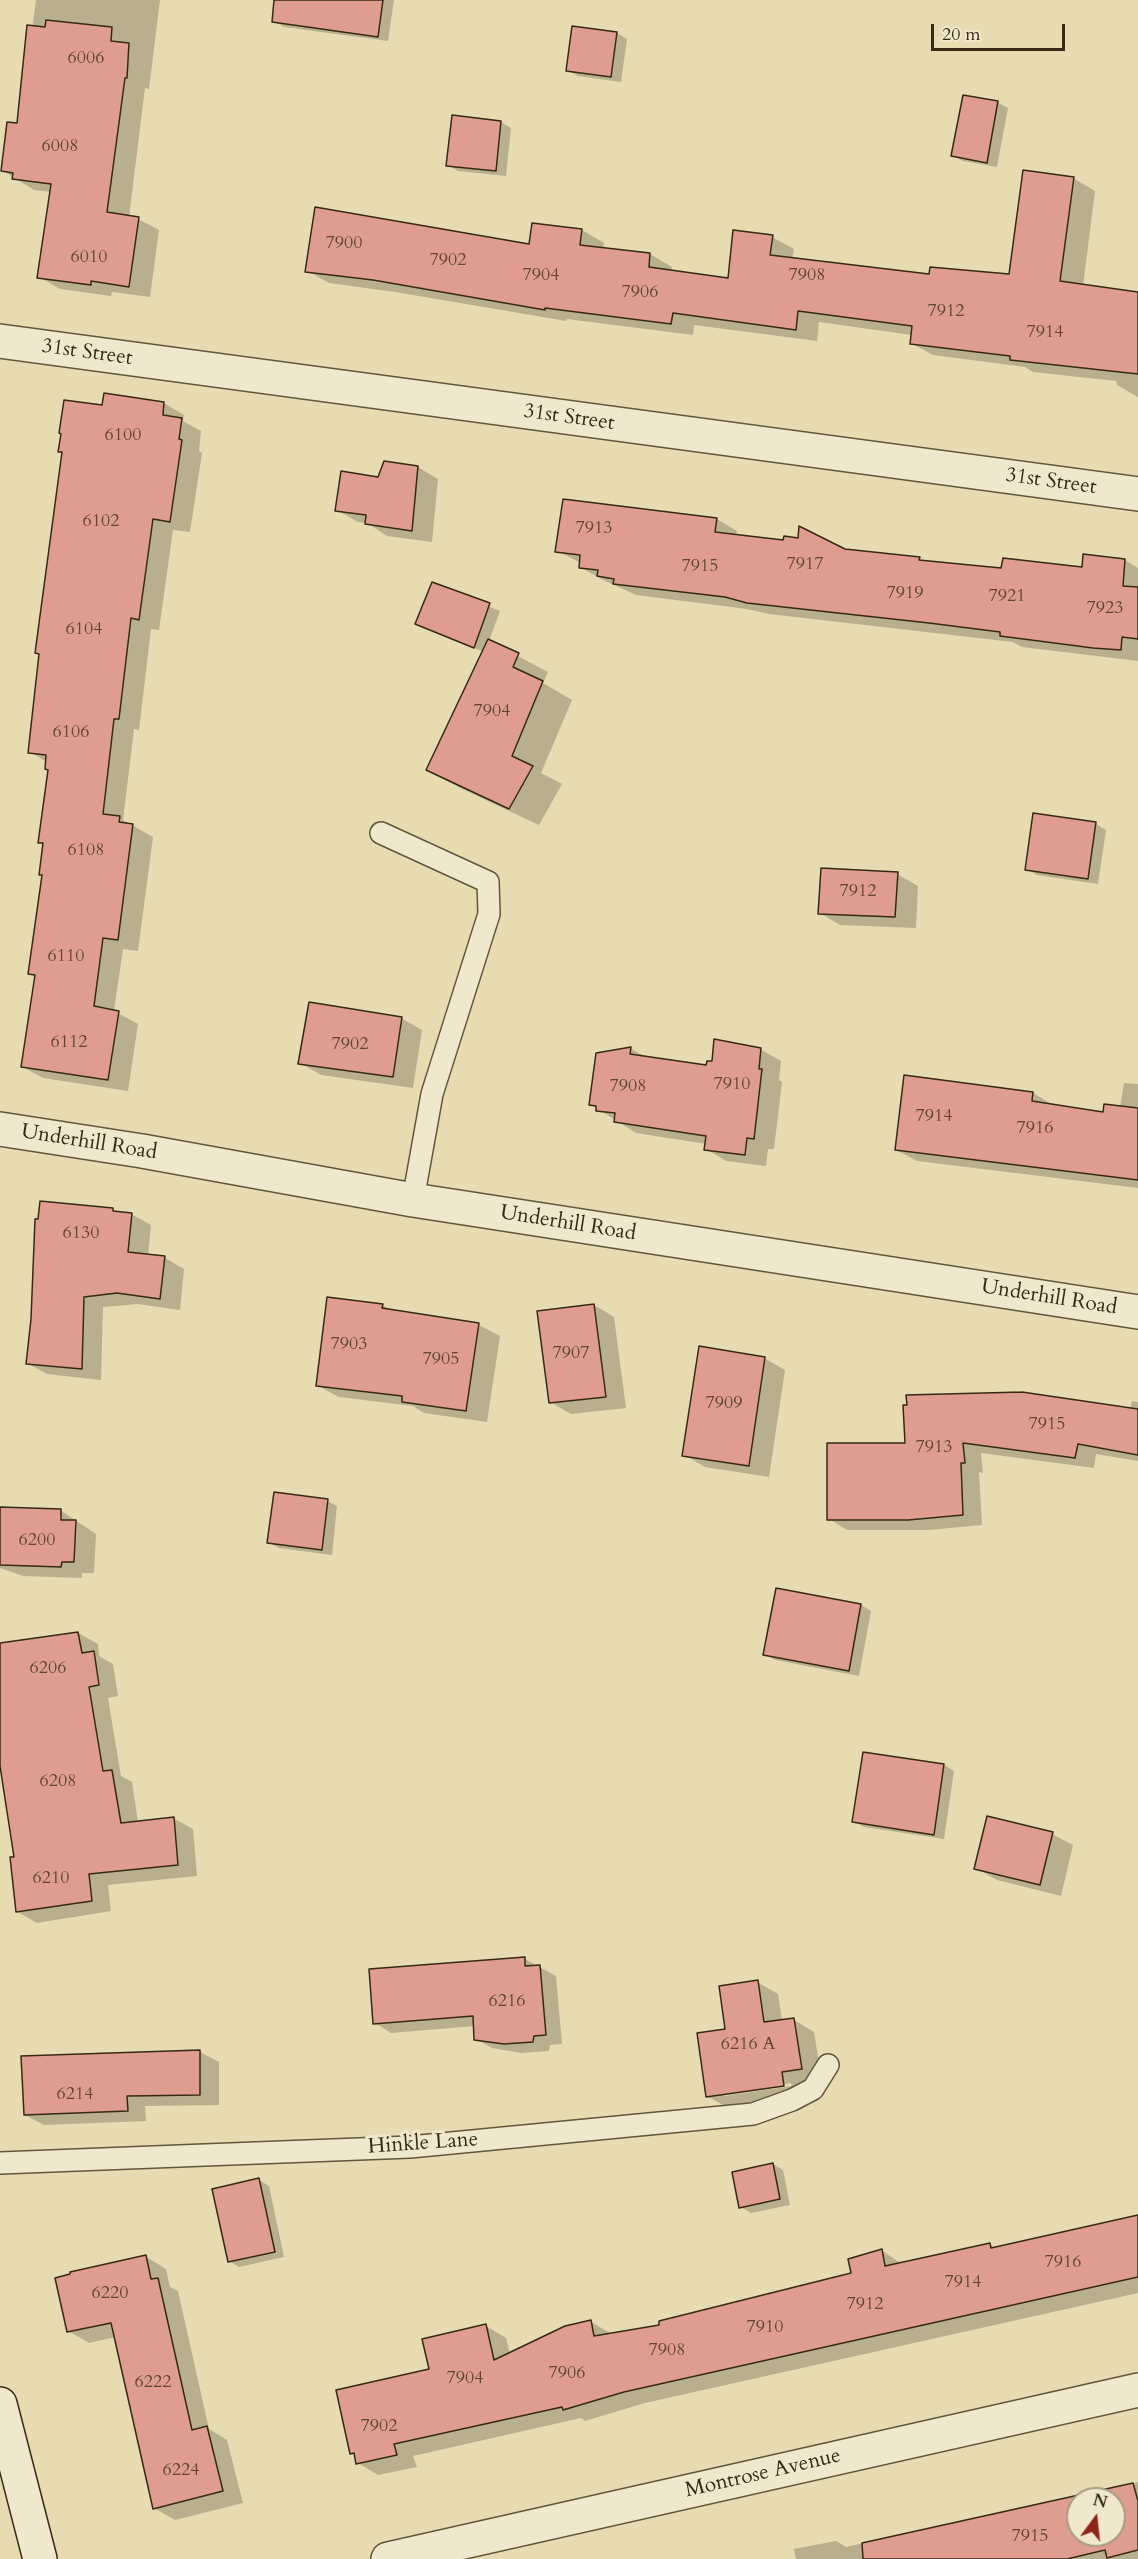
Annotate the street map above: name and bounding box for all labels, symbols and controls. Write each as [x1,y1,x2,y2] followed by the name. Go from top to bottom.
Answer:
[934,12,1068,50] scale bar
[942,22,981,47] text: 20 m
[68,48,104,70] house number: 6006
[42,136,78,158] house number: 6008
[326,233,362,255] house number: 7900
[71,247,107,269] house number: 6010
[430,250,466,272] house number: 7902
[523,265,559,287] house number: 7904
[789,265,825,287] house number: 7908
[622,282,658,304] house number: 7906
[928,301,964,323] house number: 7912
[1027,322,1063,344] house number: 7914
[40,334,134,372] street label: 31st Street
[522,399,616,437] street label: 31st Street
[105,425,141,447] house number: 6100
[1004,463,1098,501] street label: 31st Street
[83,511,119,533] house number: 6102
[576,518,612,540] house number: 7913
[787,554,823,576] house number: 7917
[682,556,718,578] house number: 7915
[887,583,923,605] house number: 7919
[989,586,1025,608] house number: 7921
[1087,598,1123,620] house number: 7923
[66,619,102,641] house number: 6104
[474,701,510,723] house number: 7904
[53,722,89,744] house number: 6106
[68,840,104,862] house number: 6108
[840,881,876,903] house number: 7912
[48,946,84,968] house number: 6110
[51,1032,87,1054] house number: 6112
[332,1034,368,1056] house number: 7902
[714,1074,750,1096] house number: 7910
[610,1076,646,1098] house number: 7908
[916,1106,952,1128] house number: 7914
[1017,1118,1053,1140] house number: 7916
[19,1120,159,1166] street label: Underhill Road
[498,1201,638,1247] street label: Underhill Road
[63,1223,99,1245] house number: 6130
[979,1275,1119,1321] street label: Underhill Road
[331,1334,367,1356] house number: 7903
[553,1343,589,1365] house number: 7907
[423,1349,459,1371] house number: 7905
[706,1393,742,1415] house number: 7909
[1029,1414,1065,1436] house number: 7915
[916,1437,952,1459] house number: 7913
[19,1530,55,1552] house number: 6200
[30,1658,66,1680] house number: 6206
[40,1771,76,1793] house number: 6208
[33,1868,69,1890] house number: 6210
[489,1991,525,2013] house number: 6216
[721,2034,775,2056] house number: 6216 A
[57,2084,93,2106] house number: 6214
[367,2128,479,2160] street label: Hinkle Lane
[1045,2252,1081,2274] house number: 7916
[945,2272,981,2294] house number: 7914
[92,2283,128,2305] house number: 6220
[847,2294,883,2316] house number: 7912
[747,2317,783,2339] house number: 7910
[649,2340,685,2362] house number: 7908
[549,2363,585,2385] house number: 7906
[447,2368,483,2390] house number: 7904
[135,2372,171,2394] house number: 6222
[361,2416,397,2438] house number: 7902
[683,2444,843,2504] street label: Montrose Avenue
[163,2460,199,2482] house number: 6224
[1066,2487,1126,2547] north arrow
[1091,2489,1110,2514] text: N
[1012,2526,1048,2548] house number: 7915

